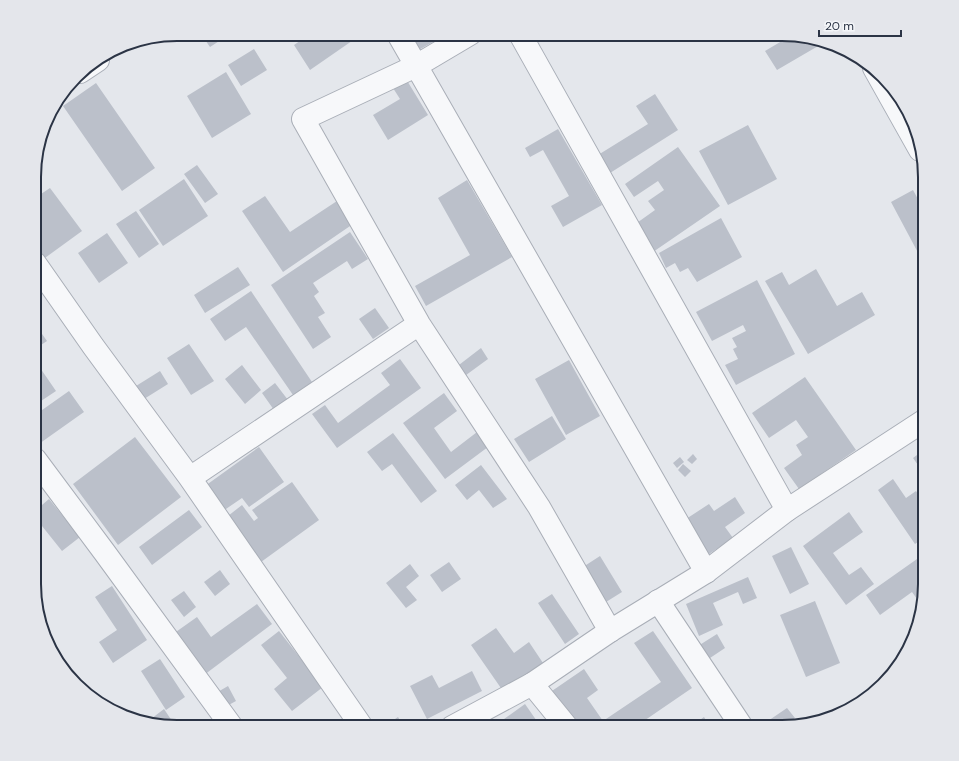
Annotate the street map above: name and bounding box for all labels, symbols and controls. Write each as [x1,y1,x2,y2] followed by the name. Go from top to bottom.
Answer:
[819,12,901,38] scale bar
[825,18,854,34] text: 20 m

